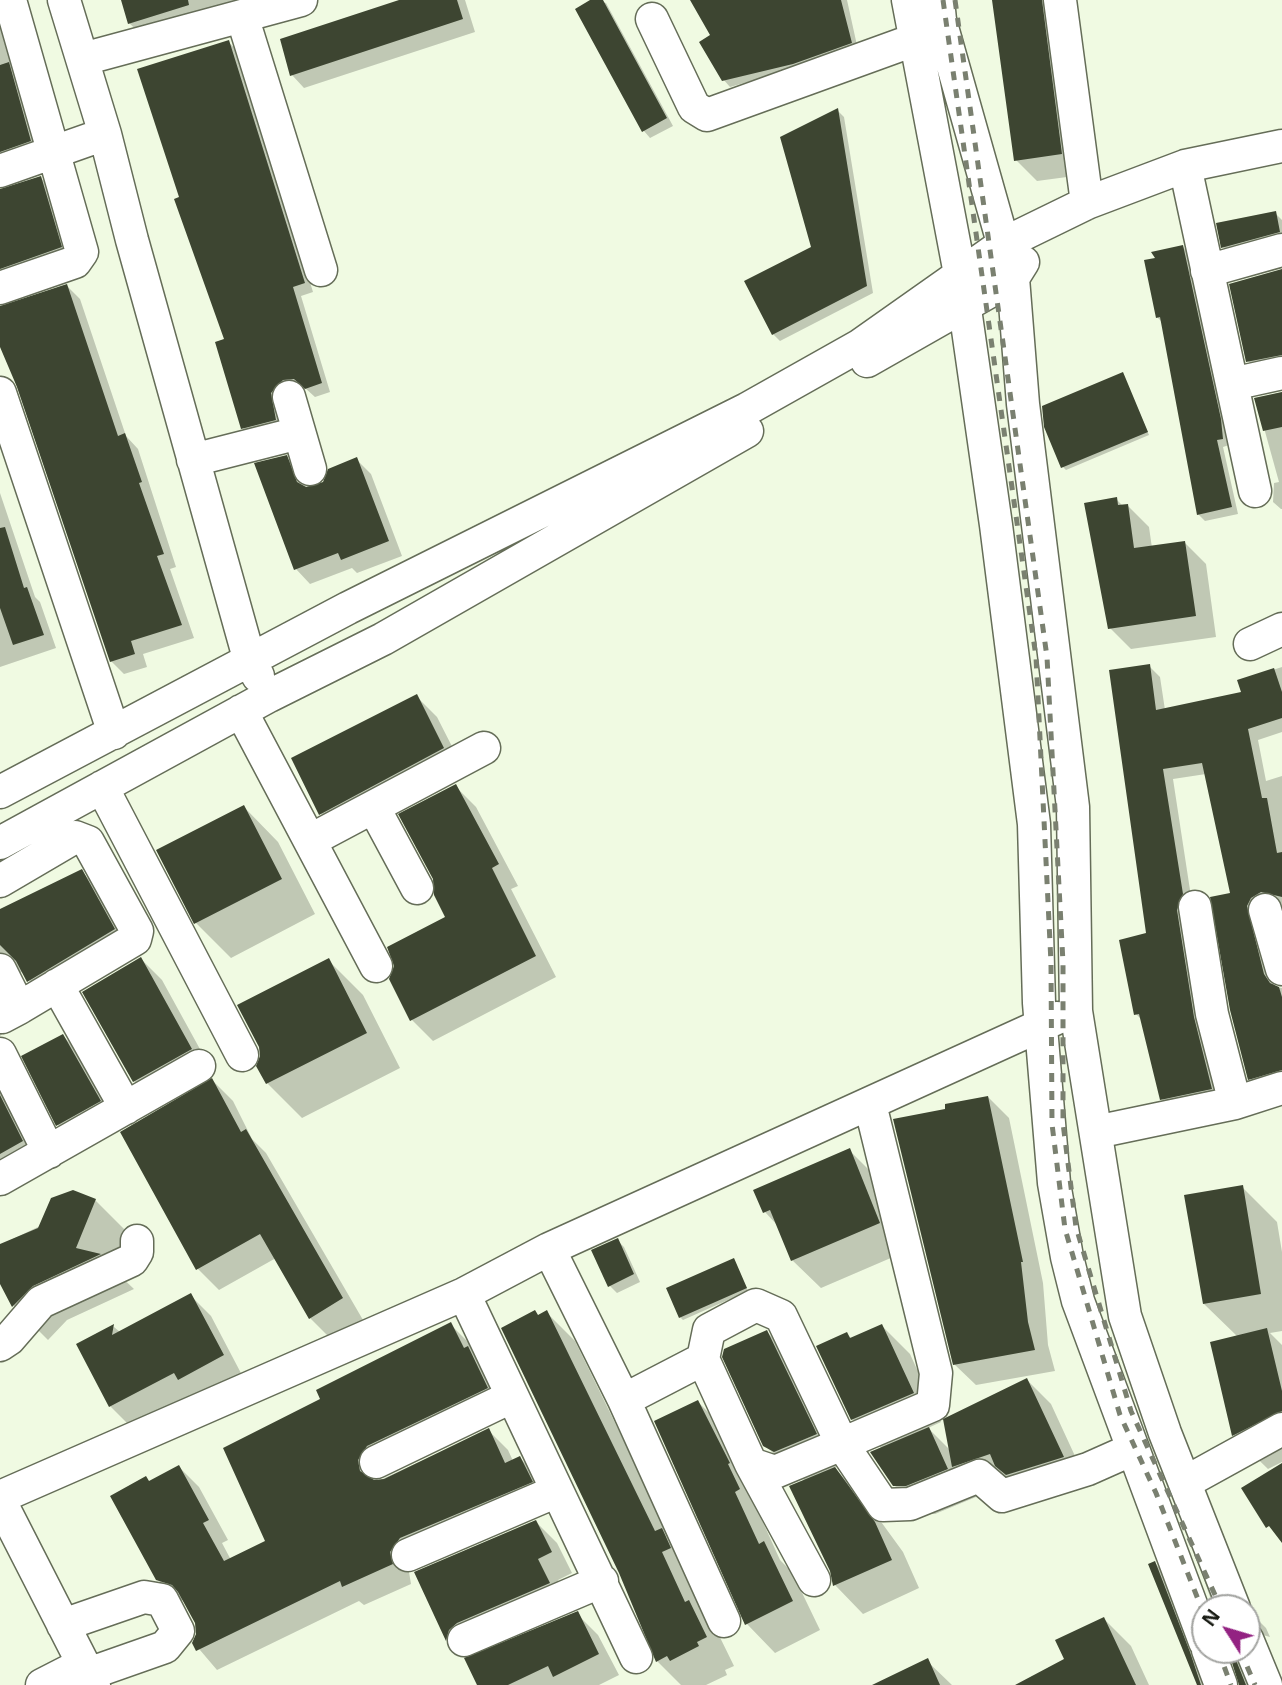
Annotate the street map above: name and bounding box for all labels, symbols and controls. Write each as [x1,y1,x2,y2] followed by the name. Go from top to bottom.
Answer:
[1191,1594,1261,1664] north arrow
[1196,1604,1226,1632] text: N

